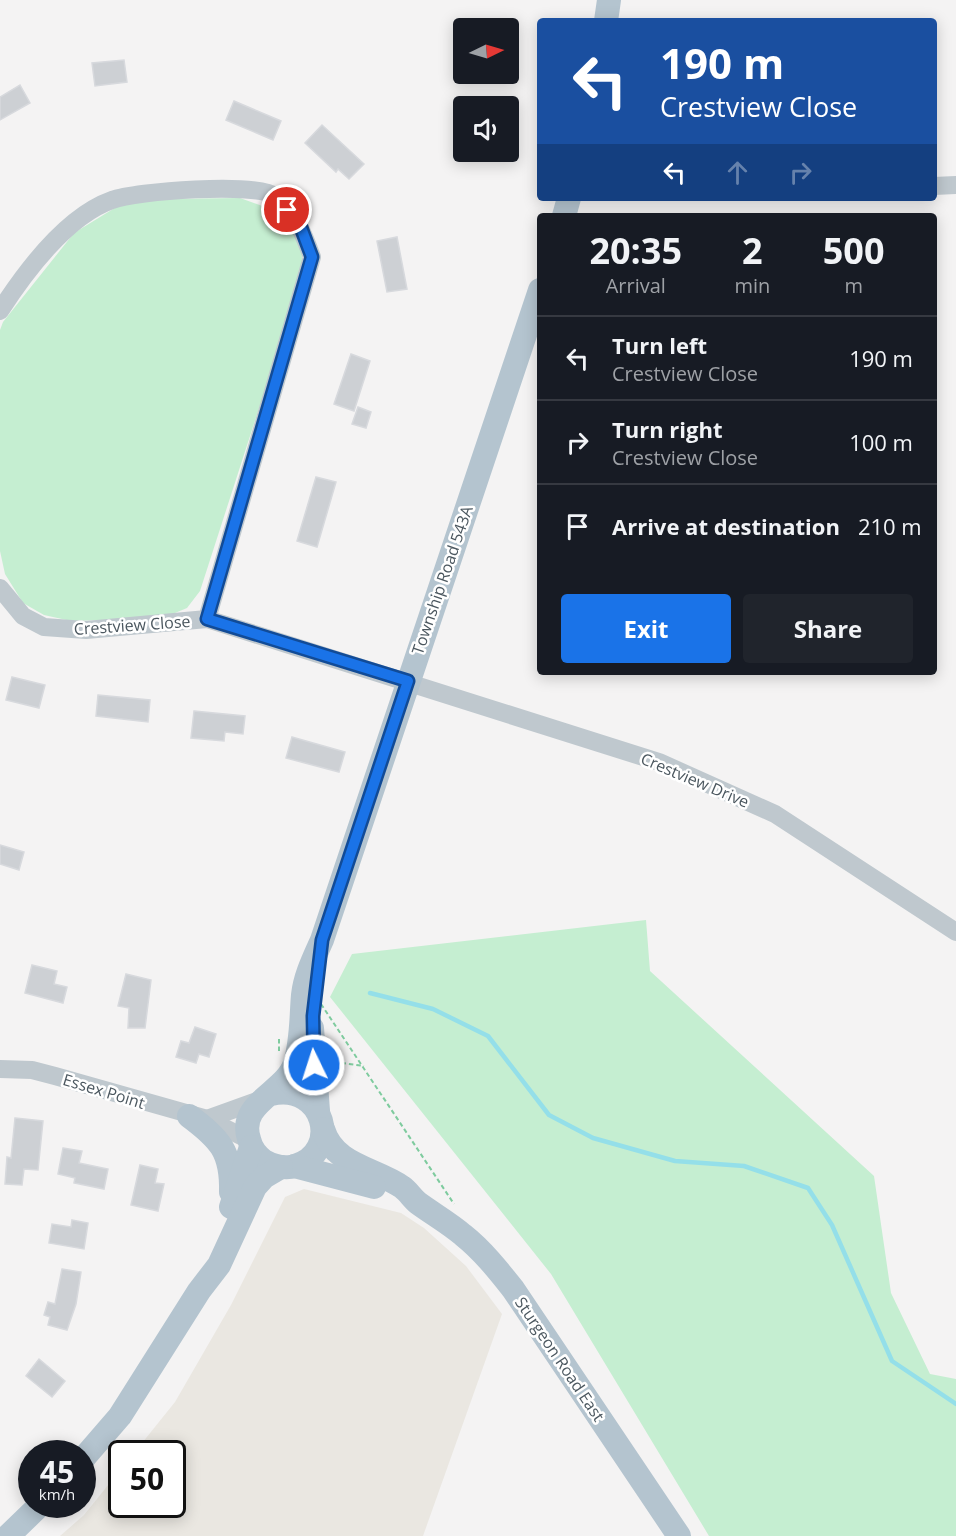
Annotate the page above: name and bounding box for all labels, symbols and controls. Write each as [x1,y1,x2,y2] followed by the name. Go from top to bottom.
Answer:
[453,18,519,84] north arrow
[453,18,519,162] map controls
[660,34,784,91] text: 190 m
[561,42,639,120] icon: left
[660,88,857,125] text: Crestview Close
[453,96,519,162] button: sound
[658,156,691,189] icon: left
[721,156,754,189] icon: ahead
[784,156,817,189] icon: right
[261,184,312,235] pin
[270,193,303,226] icon: arrive
[589,226,682,275] text: 20:35
[742,226,763,275] text: 2
[823,226,885,275] text: 500
[606,272,666,299] text: Arrival
[734,272,770,299] text: min
[844,272,863,299] text: m
[612,330,707,360] text: Turn left
[561,342,594,375] icon: left
[849,343,913,373] text: 190 m
[612,360,758,387] text: Crestview Close
[612,414,723,444] text: Turn right
[561,426,594,459] icon: right
[849,427,913,457] text: 100 m
[612,444,758,471] text: Crestview Close
[406,502,478,657] street label: Township Road 543A
[561,510,594,543] icon: arrive
[612,511,840,541] text: Arrive at destination
[858,511,922,541] text: 210 m
[561,594,731,663] button: Exit
[743,594,913,663] button: Share
[73,610,191,640] street label: Crestview Close
[637,747,753,813] street label: Crestview Drive
[282,1033,346,1097] position arrow
[60,1068,148,1114] street label: Essex Point
[510,1293,610,1426] street label: Sturgeon Road East
[108,1440,186,1518] speed limit sign: 50
[40,1451,74,1492] text: 45
[39,1484,75,1504] text: km/h

